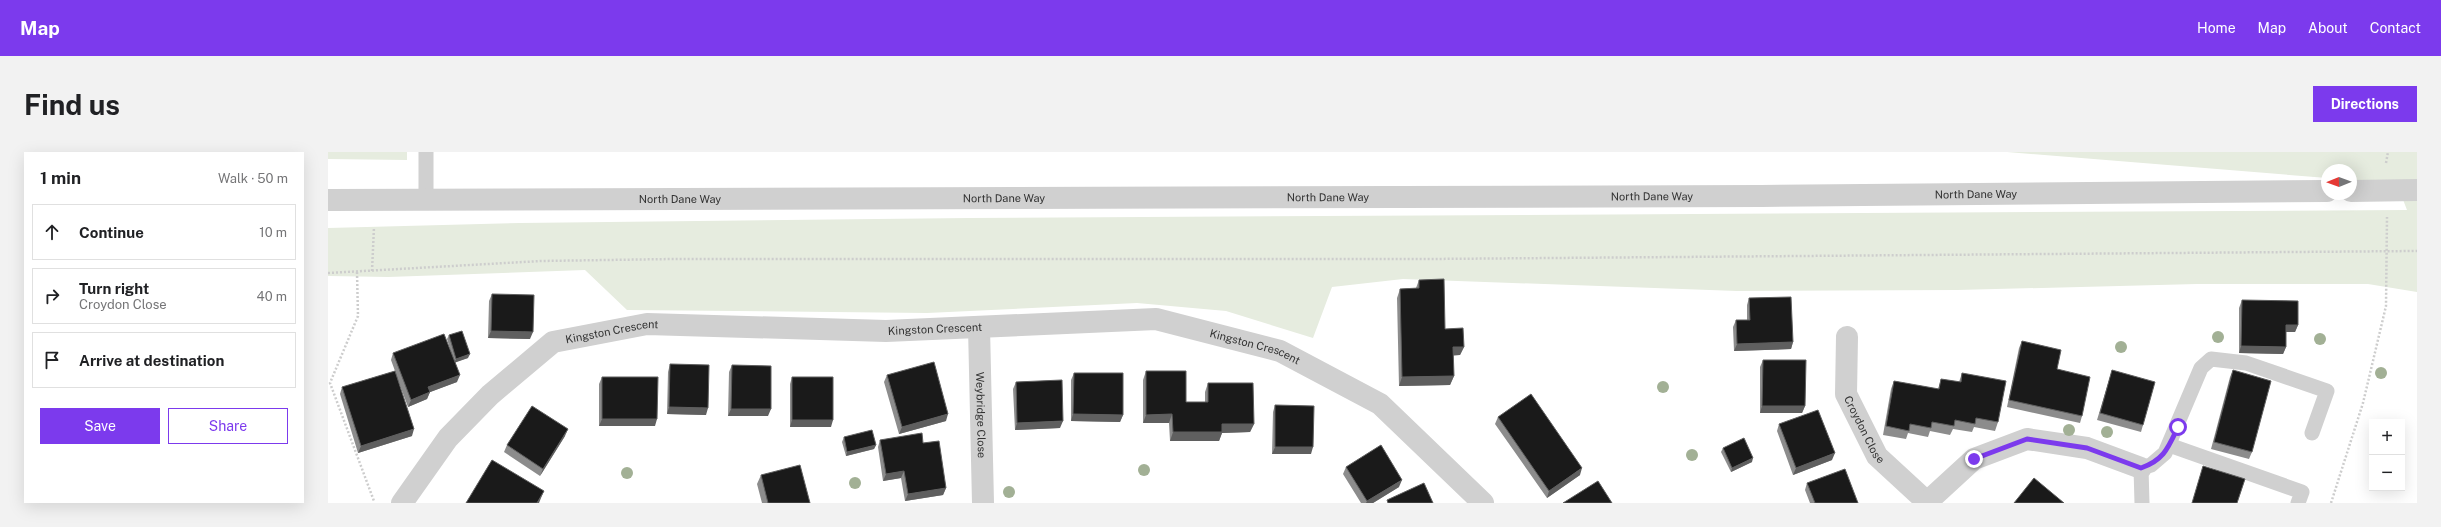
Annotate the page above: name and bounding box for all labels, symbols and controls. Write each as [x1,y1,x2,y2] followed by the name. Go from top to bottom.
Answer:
[20,17,60,39] text: Map
[2197,20,2236,36] text: Home
[2258,20,2286,36] text: Map
[2308,20,2348,36] text: About
[2370,20,2421,36] text: Contact
[2313,86,2417,122] button: Directions
[24,88,120,121] text: Find us
[2321,164,2357,200] north arrow
[40,168,81,188] text: 1 min
[218,171,288,186] text: Walk · 50 m
[1935,188,2017,200] street label: North Dane Way
[1611,190,1693,202] street label: North Dane Way
[1287,191,1369,203] street label: North Dane Way
[963,192,1045,204] street label: North Dane Way
[639,193,721,205] street label: North Dane Way
[41,221,63,243] icon: ahead
[79,224,144,241] text: Continue
[259,225,287,240] text: 10 m
[79,280,149,297] text: Turn right
[41,285,63,307] icon: right
[256,289,287,304] text: 40 m
[79,297,167,312] text: Croydon Close
[564,318,659,345] street label: Kingston Crescent
[888,321,982,337] street label: Kingston Crescent
[1208,327,1302,367] street label: Kingston Crescent
[41,349,63,371] icon: arrive
[79,352,224,369] text: Arrive at destination
[974,372,988,458] street label: Weybridge Close
[1842,394,1887,466] street label: Croydon Close
[40,408,160,444] button: Save
[168,408,288,444] button: Share
[2169,418,2187,436] route start
[2369,419,2405,491] map controls
[2369,419,2405,455] button: +
[1965,450,1983,468] route end
[2369,455,2405,491] button: −

